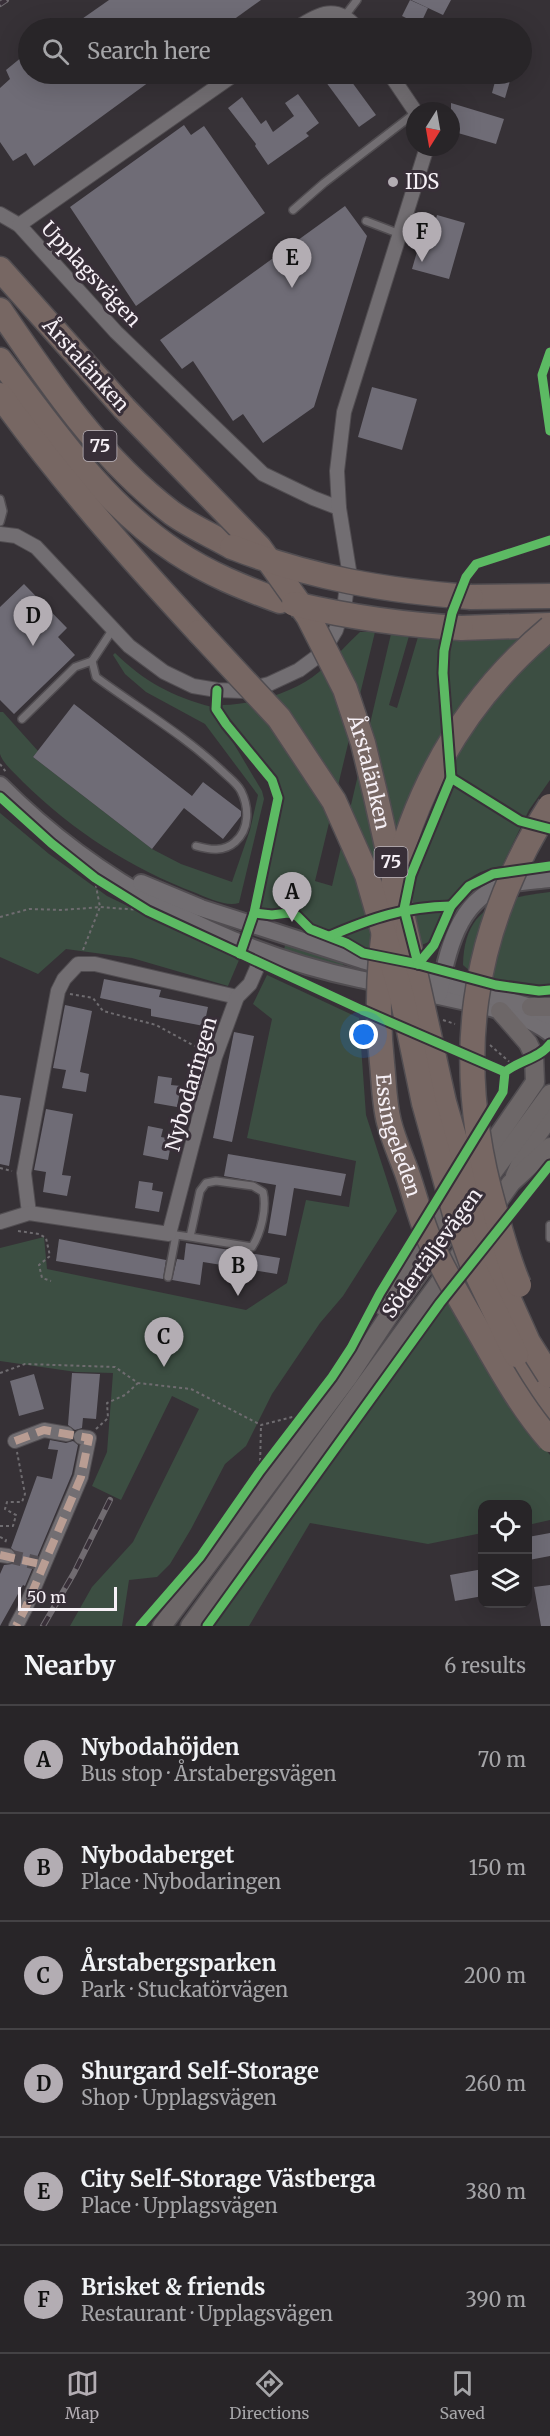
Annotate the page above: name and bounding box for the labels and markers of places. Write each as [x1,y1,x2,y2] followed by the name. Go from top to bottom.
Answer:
[405,169,439,194] place label: IDS
[386,175,400,189] marker: IDS
[402,212,442,262] pin: F
[272,238,312,288] pin: E
[14,596,52,646] pin: D
[272,872,312,922] pin: A
[218,1246,258,1296] pin: B
[144,1318,184,1367] pin: C

